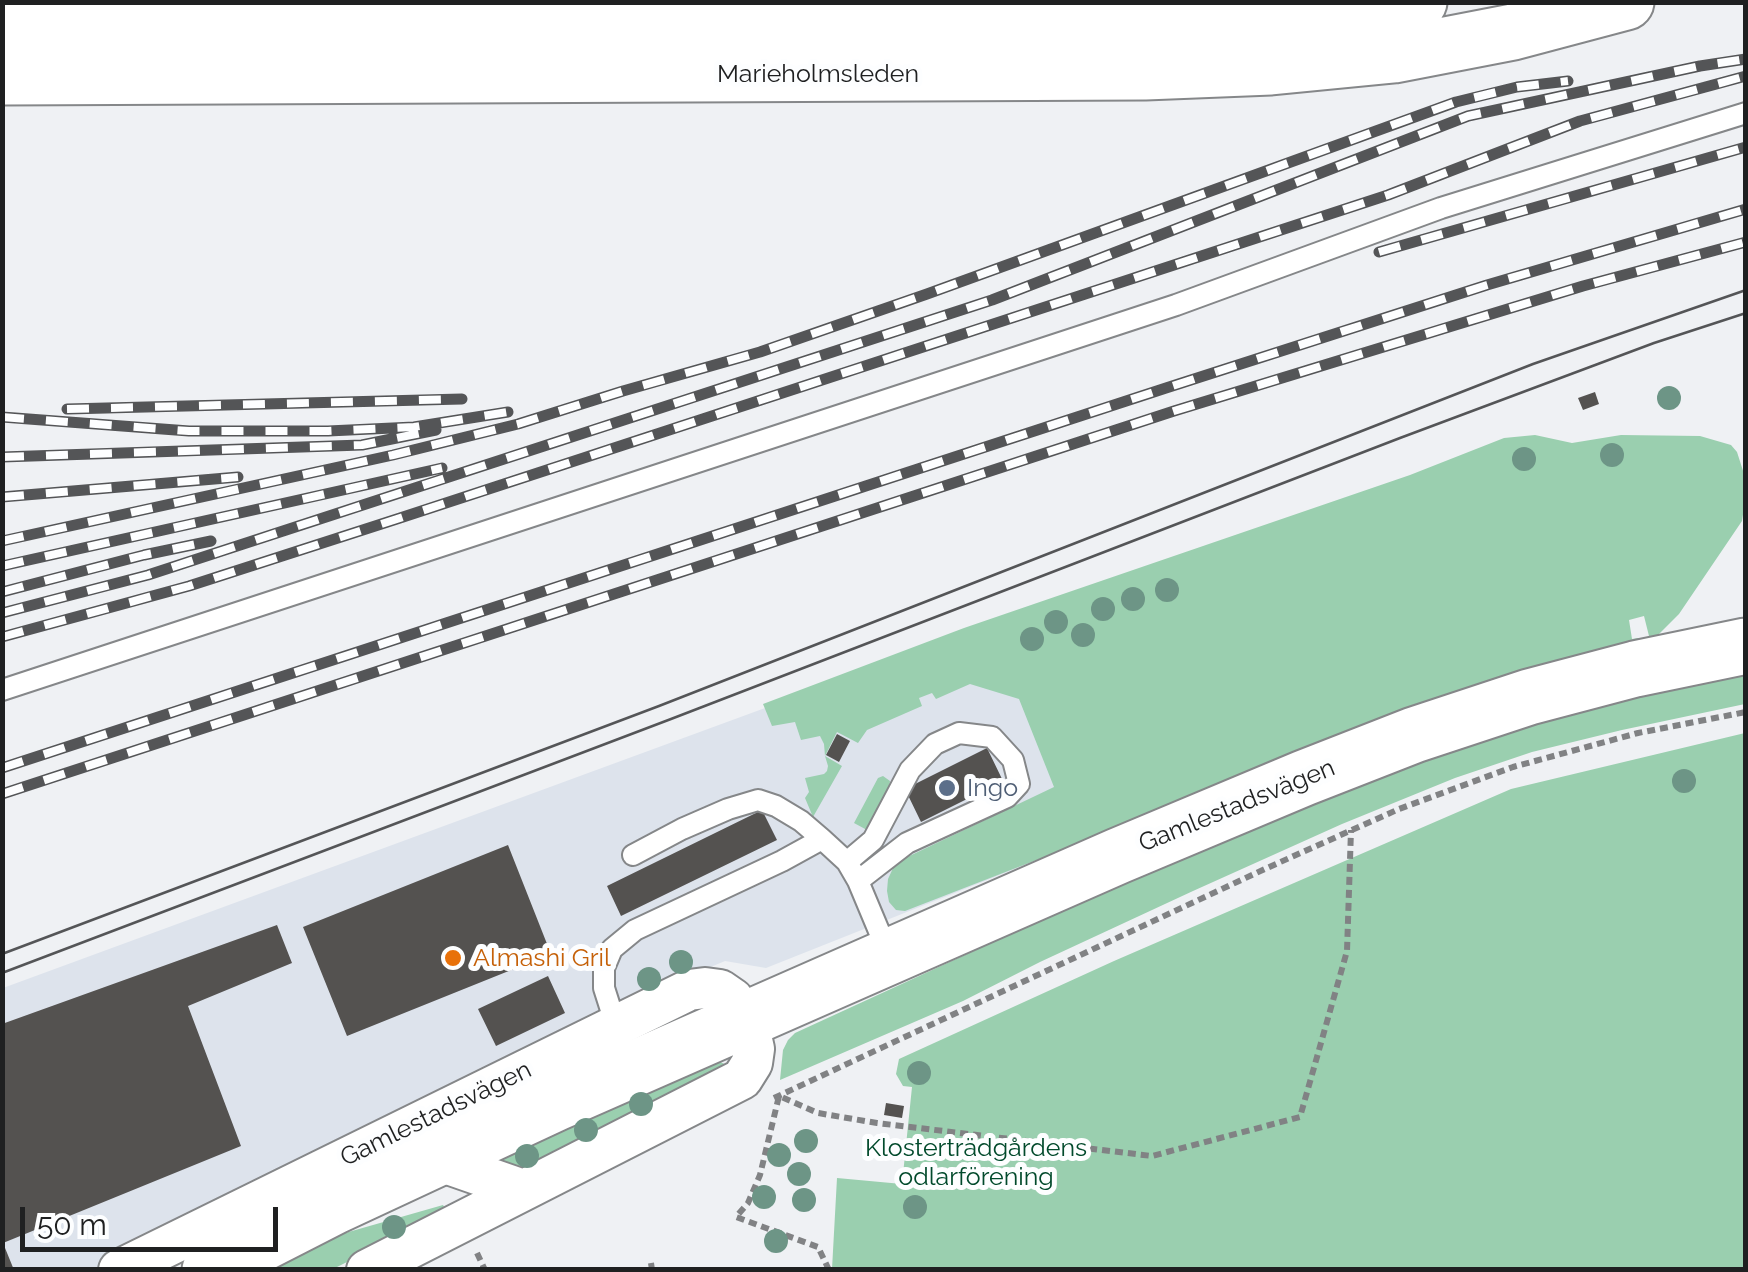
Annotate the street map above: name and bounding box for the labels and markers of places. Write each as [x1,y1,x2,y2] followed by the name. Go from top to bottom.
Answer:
[967,773,1018,803] place label: Ingo
[936,777,958,799] marker: Ingo
[473,943,611,973] place label: Almashi Gril
[442,947,464,969] marker: Almashi Gril

